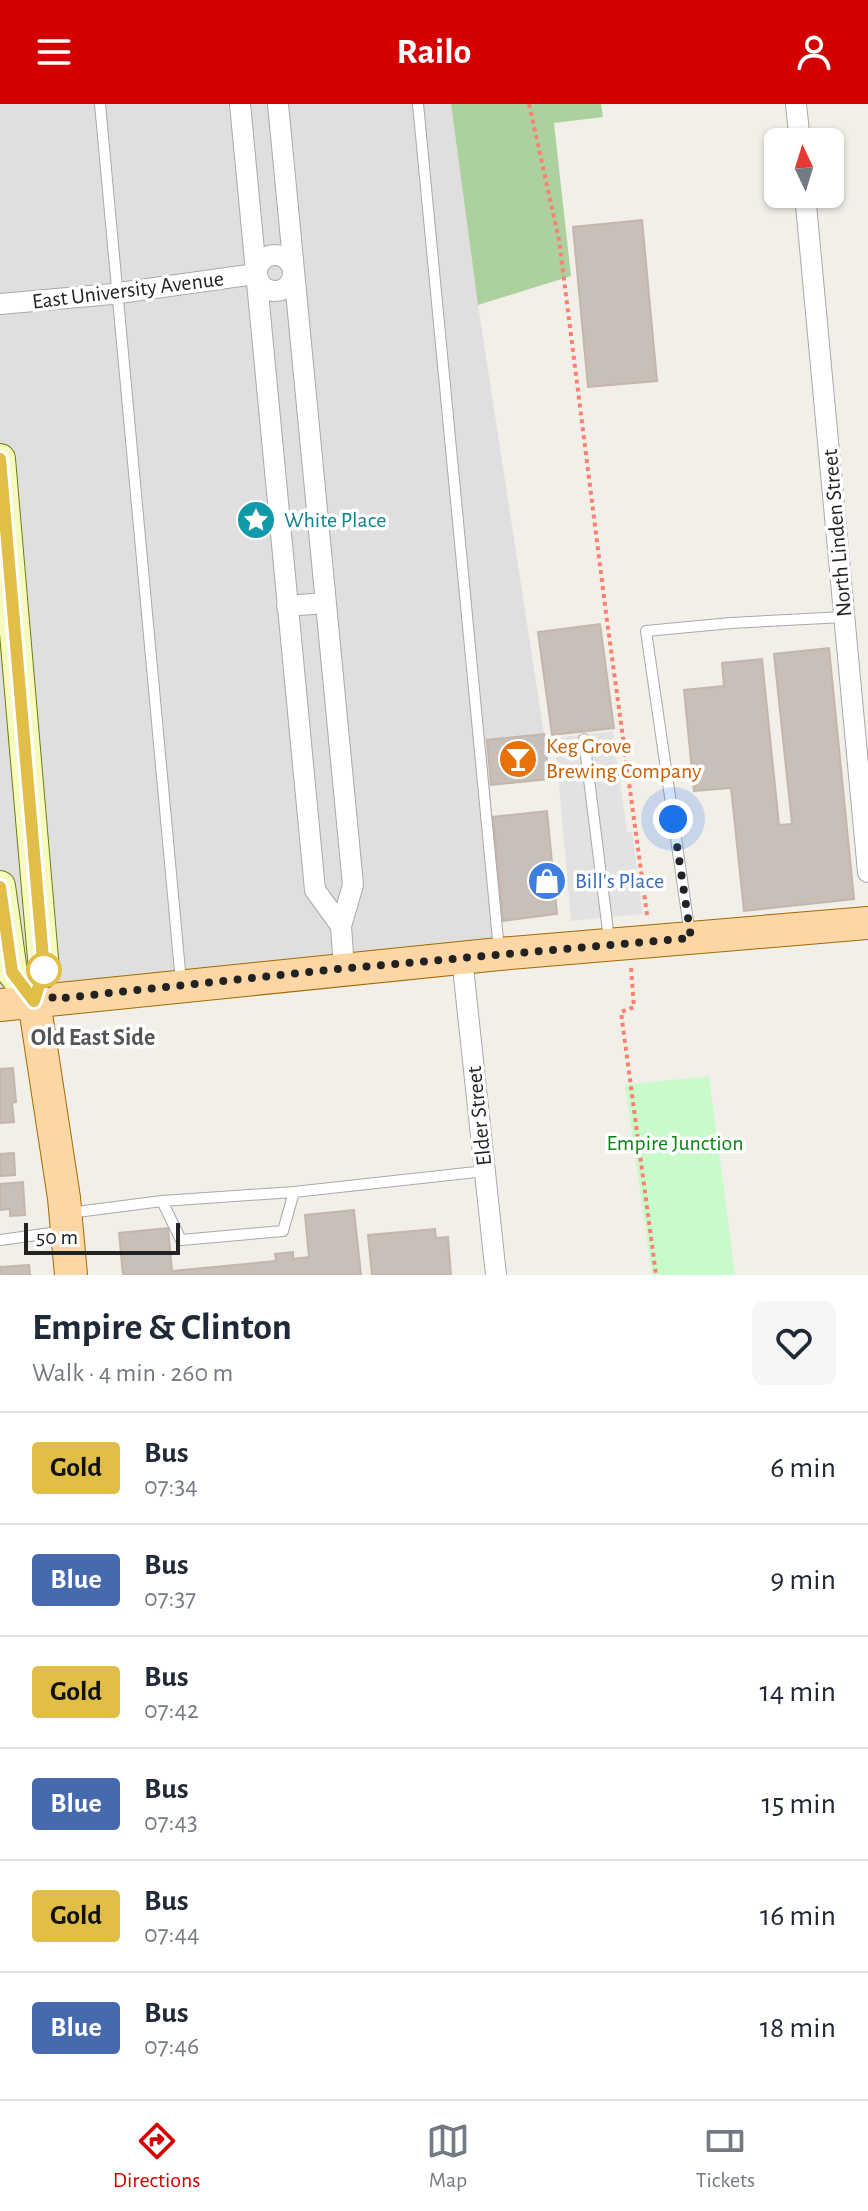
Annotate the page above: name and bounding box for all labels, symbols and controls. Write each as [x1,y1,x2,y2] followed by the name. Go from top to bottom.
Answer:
[32,30,76,74] icon: menu
[792,30,836,74] icon: person
[397,34,471,70] text: Railo
[764,128,844,208] north arrow
[764,128,844,208] map controls
[31,267,225,313] street label: East University Avenue
[819,448,855,618] street label: North Linden Street
[235,499,277,541] place icon: White Place
[284,509,386,531] place label: White Place
[546,735,702,782] place label: Keg Grove Brewing Company
[497,738,539,780] bar icon: Keg Grove Brewing Company
[653,799,693,839] your location
[526,860,568,902] shop icon: Bill's Place
[575,870,664,892] place label: Bill's Place
[27,953,61,987] unlabelled marker
[31,1026,155,1050] district label: Old East Side
[463,1065,495,1167] street label: Elder Street
[606,1132,744,1154] park label: Empire Junction
[24,1219,180,1255] scale bar
[36,1226,78,1248] text: 50 m
[752,1301,836,1385] button: heart
[32,1309,292,1347] text: Empire & Clinton
[32,1360,233,1386] text: Walk · 4 min · 260 m
[144,1438,189,1468] text: Bus
[770,1453,836,1483] text: 6 min
[50,1454,102,1482] text: Gold
[144,1473,198,1499] text: 07:34
[144,1550,189,1580] text: Bus
[770,1565,836,1595] text: 9 min
[50,1566,102,1594] text: Blue
[144,1585,196,1611] text: 07:37
[144,1662,189,1692] text: Bus
[760,1677,836,1707] text: 14 min
[50,1678,102,1706] text: Gold
[144,1697,199,1723] text: 07:42
[144,1774,189,1804] text: Bus
[761,1789,836,1819] text: 15 min
[50,1790,102,1818] text: Blue
[144,1809,198,1835] text: 07:43
[144,1886,189,1916] text: Bus
[760,1901,836,1931] text: 16 min
[50,1902,102,1930] text: Gold
[144,1921,200,1947] text: 07:44
[144,1998,189,2028] text: Bus
[760,2013,836,2043] text: 18 min
[50,2014,102,2042] text: Blue
[144,2033,199,2059] text: 07:46
[113,2119,200,2193] tab: Directions
[426,2119,470,2193] tab: Map
[696,2119,755,2193] tab: Tickets

